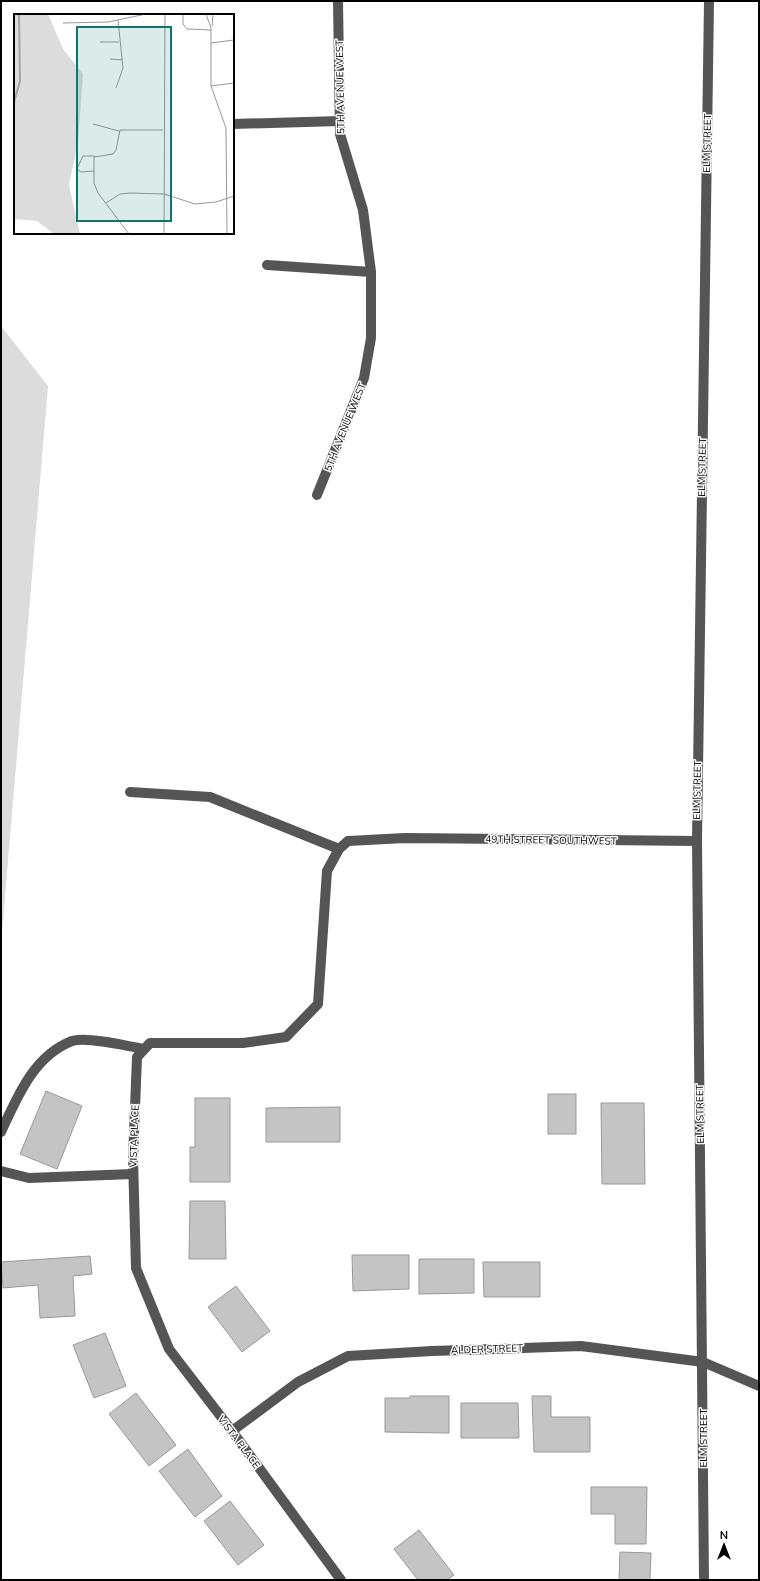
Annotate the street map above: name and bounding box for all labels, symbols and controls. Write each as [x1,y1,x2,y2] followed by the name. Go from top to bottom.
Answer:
[14,14,234,234] inset map
[333,40,347,134] street label: 5TH AVENUE WEST
[700,113,714,173] street label: ELM STREET
[321,381,369,473] street label: 5TH AVENUE WEST
[695,437,709,497] street label: ELM STREET
[690,760,704,820] street label: ELM STREET
[485,832,617,848] street label: 49TH STREET SOUTHWEST
[693,1084,707,1144] street label: ELM STREET
[126,1104,142,1168] street label: VISTA PLACE
[451,1341,523,1357] street label: ALDER STREET
[697,1408,710,1468] street label: ELM STREET
[215,1413,263,1471] street label: VISTA PLACE
[704,1525,744,1565] north arrow
[720,1528,728,1542] text: N

